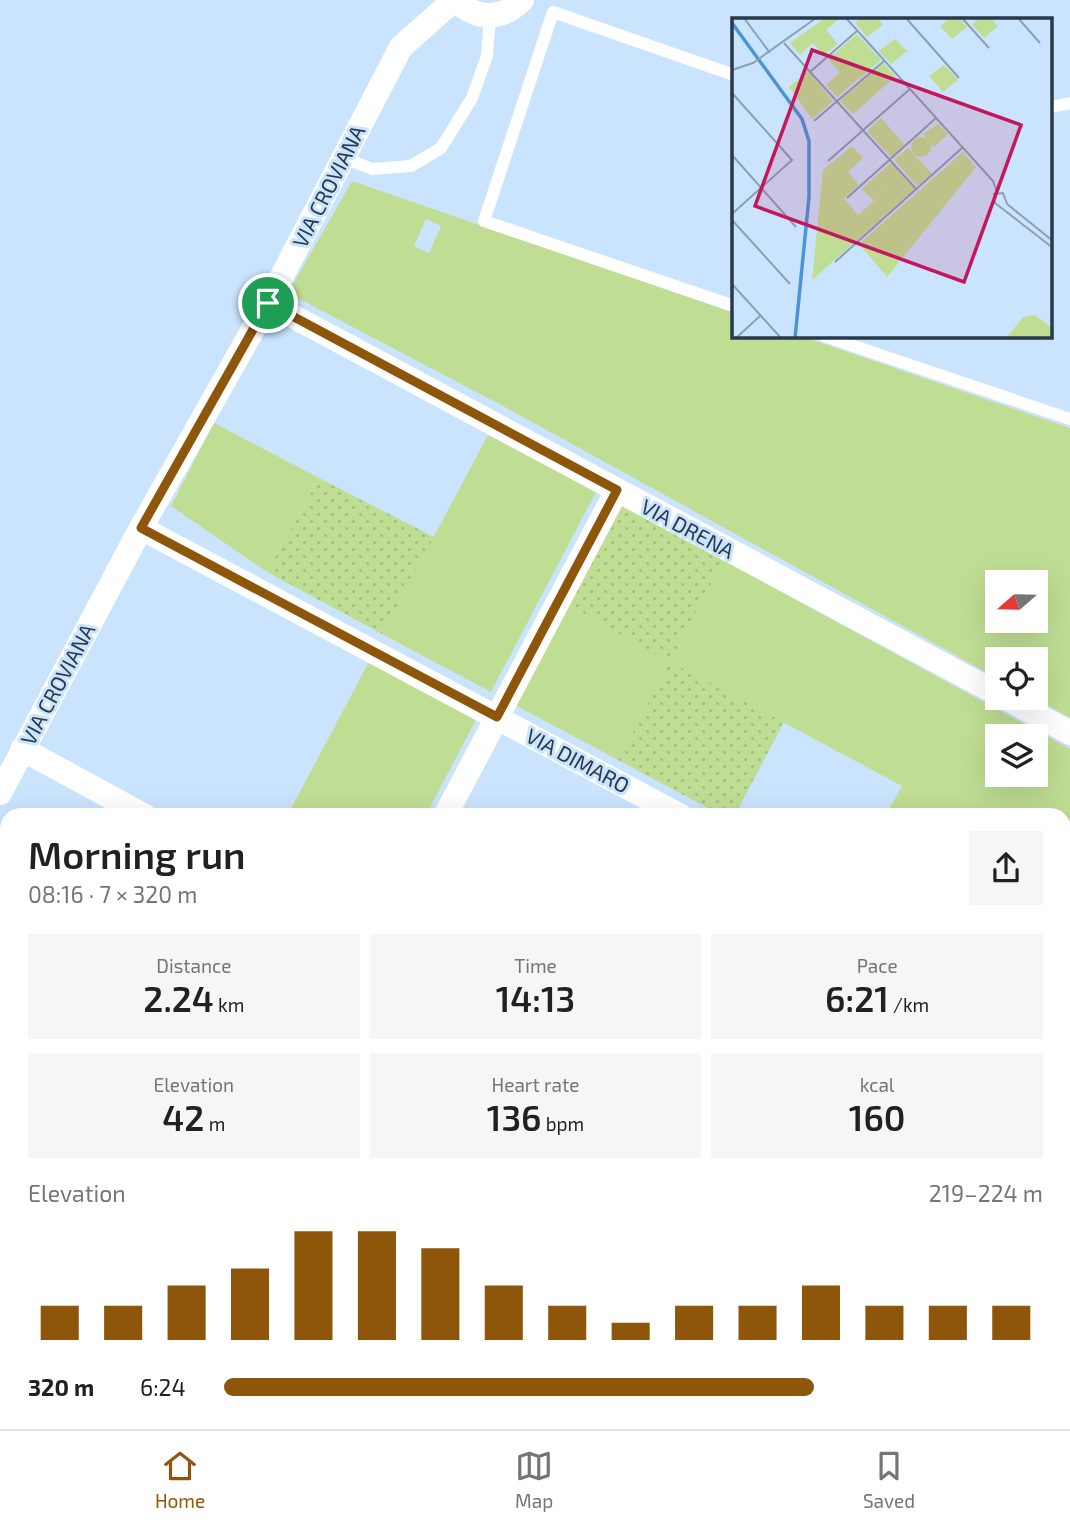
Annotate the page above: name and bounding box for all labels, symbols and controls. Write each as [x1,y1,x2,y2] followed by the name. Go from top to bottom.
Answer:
[732,18,1052,338] inset map
[287,121,369,251] street label: VIA CROVIANA
[238,273,298,333] pin
[249,284,287,322] icon: arrive
[637,493,739,563] street label: VIA DRENA
[985,570,1048,634] north arrow
[985,570,1048,787] map controls
[15,619,99,749] street label: VIA CROVIANA
[985,647,1048,710] button: locate
[522,722,634,798] street label: VIA DIMARO
[985,724,1048,787] button: layers
[28,831,246,877] text: Morning run
[969,831,1043,905] button: share
[28,880,197,908] text: 08:16 · 7 × 320 m
[156,954,231,977] text: Distance
[514,954,557,977] text: Time
[857,954,898,977] text: Pace
[143,977,214,1019] text: 2.24
[496,977,575,1019] text: 14:13
[825,977,889,1019] text: 6:21
[214,993,244,1016] text: km
[889,993,929,1016] text: /km
[154,1073,234,1096] text: Elevation
[492,1073,579,1096] text: Heart rate
[860,1073,895,1096] text: kcal
[162,1096,204,1138] text: 42
[487,1096,541,1138] text: 136
[849,1096,905,1138] text: 160
[204,1112,225,1135] text: m
[541,1112,584,1135] text: bpm
[28,1179,126,1207] text: Elevation
[929,1179,1043,1207] text: 219–224 m
[28,1373,94,1401] text: 320 m
[140,1373,186,1401] text: 6:24
[155,1447,205,1512] tab: Home
[515,1447,553,1512] tab: Map
[863,1447,915,1512] tab: Saved

